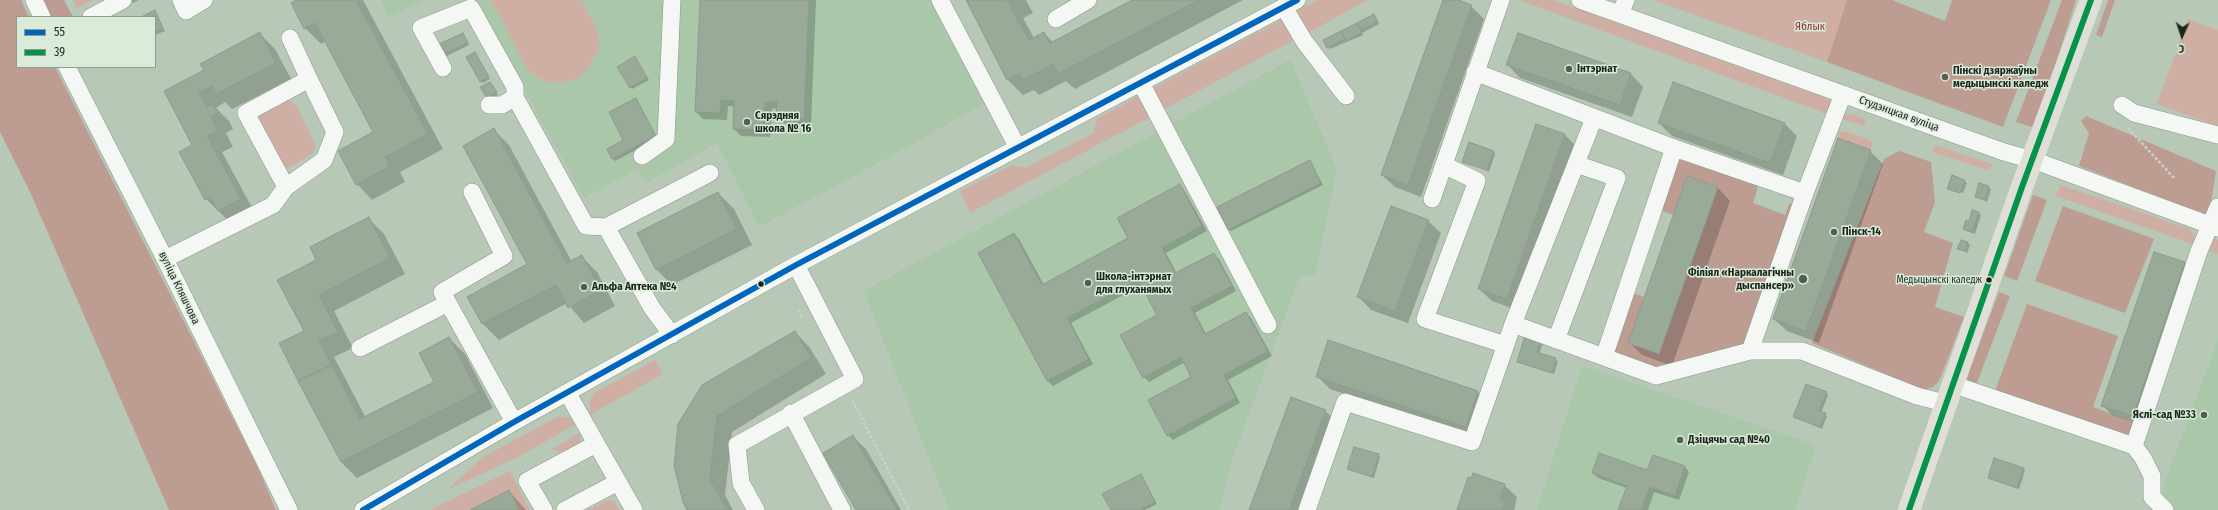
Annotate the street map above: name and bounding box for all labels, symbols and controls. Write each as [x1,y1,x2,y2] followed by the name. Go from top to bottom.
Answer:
[16,16,156,68] legend
[2162,16,2202,56] north arrow
[1795,20,1825,34] park label: Яблык
[54,25,65,39] text: 55
[2178,42,2185,55] text: С
[54,45,65,59] text: 39
[1577,62,1617,76] place label: Інтэрнат
[1564,64,1574,74] marker: Інтэрнат
[1953,64,2048,90] place label: Пінскі дзяржаўны медыцынскі каледж
[1940,72,1950,82] marker: Пінскі дзяржаўны медыцынскі каледж
[1857,93,1941,135] street label: Студэнцкая вуліца
[755,109,811,135] place label: Сярэдняя школа № 16
[742,117,752,127] marker: Сярэдняя школа № 16
[1842,225,1881,239] place label: Пінск-14
[1829,227,1839,237] marker: Пінск-14
[156,249,202,327] street label: вуліца Кляшчова
[1688,266,1794,292] place label: Філіял «Наркалагічны дыспансер»
[1096,270,1171,296] place label: Школа-інтэрнат для глуханямых
[1797,273,1809,285] marker: Філіял «Наркалагічны дыспансер»
[1896,274,1982,286] place label: Медыцынскі каледж
[1984,275,1994,285] marker: Медыцынскі каледж
[1083,278,1093,288] marker: Школа-інтэрнат для глуханямых
[756,279,766,289] unlabelled marker
[592,280,677,294] place label: Альфа Аптека №4
[579,282,589,292] marker: Альфа Аптека №4
[2133,408,2196,422] place label: Яслі-сад №33
[2199,410,2209,420] marker: Яслі-сад №33
[1688,433,1770,447] place label: Дзіцячы сад №40
[1675,435,1685,445] marker: Дзіцячы сад №40

